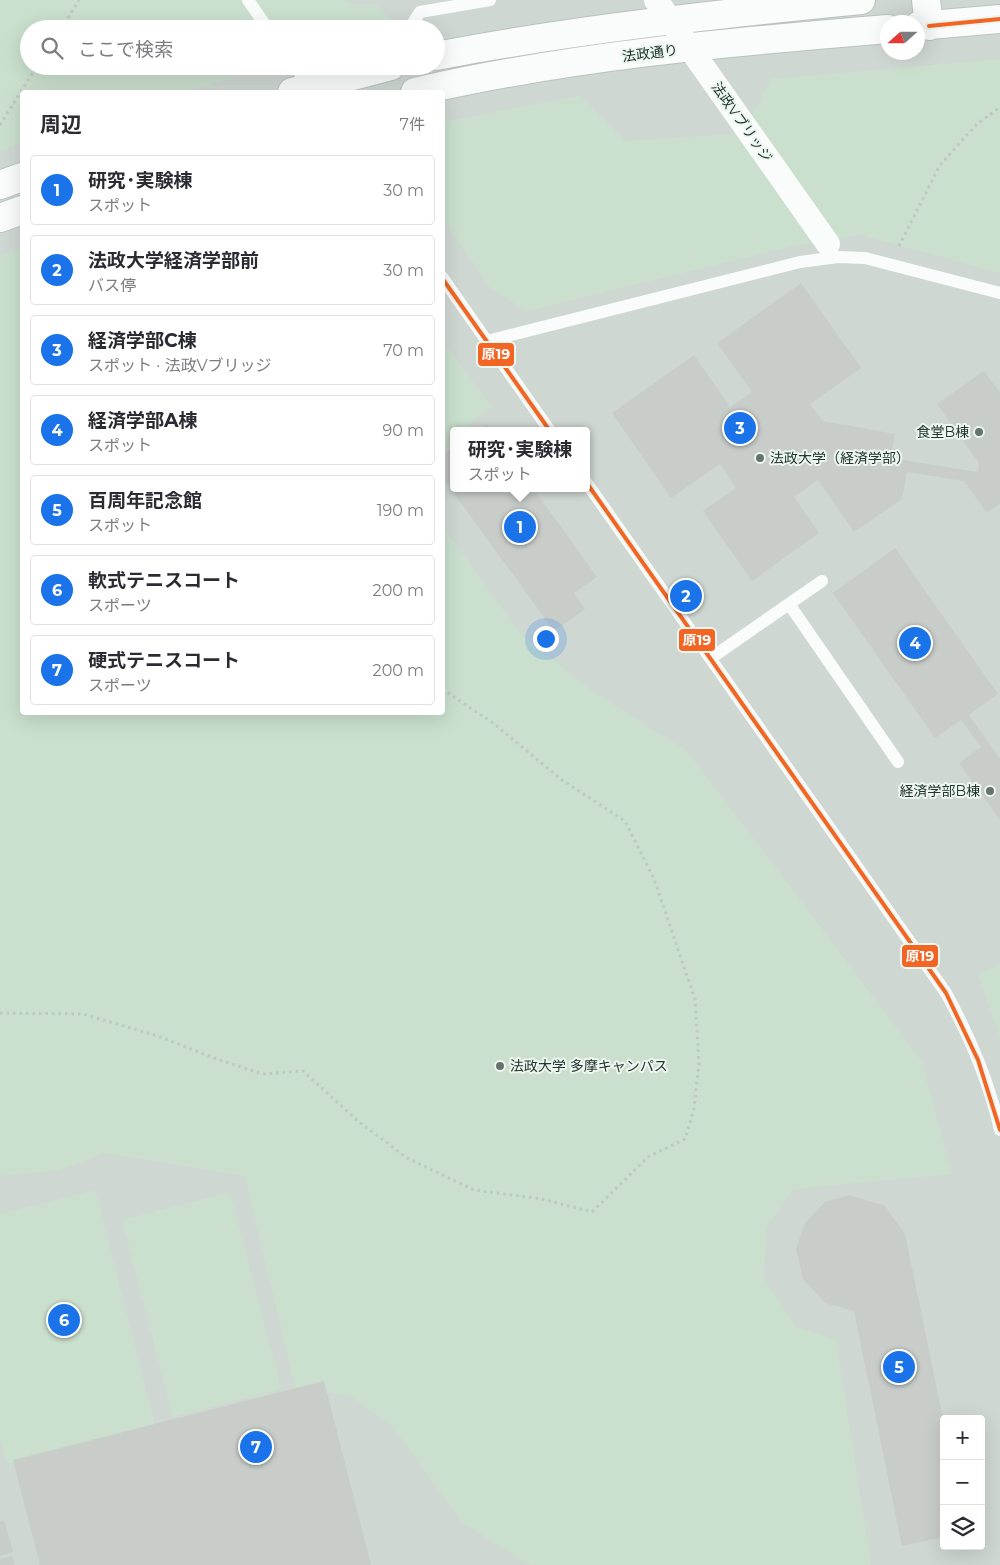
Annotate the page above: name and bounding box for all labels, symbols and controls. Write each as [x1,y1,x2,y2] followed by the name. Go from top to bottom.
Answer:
[880,15,925,60] north arrow
[20,20,445,75] search box
[38,34,66,62] icon: search
[78,38,173,61] text: ここで検索
[621,41,679,65] street label: 法政通り
[708,78,776,166] street label: 法政Vブリッジ
[40,112,82,137] text: 周辺
[400,115,425,134] text: 7件
[88,169,193,192] text: 研究･実験棟
[54,181,60,200] text: 1
[383,181,424,200] text: 30 m
[88,196,152,215] text: スポット
[88,249,259,272] text: 法政大学経済学部前
[52,261,62,280] text: 2
[383,261,424,280] text: 30 m
[88,276,136,295] text: バス停
[88,329,197,352] text: 経済学部C棟
[52,341,62,360] text: 3
[383,341,424,360] text: 70 m
[477,342,515,367] line badge: 原19
[482,345,510,363] text: 原19
[88,356,272,375] text: スポット · 法政Vブリッジ
[88,409,198,432] text: 経済学部A棟
[724,409,756,447] pin: 3
[51,421,63,440] text: 4
[382,421,424,440] text: 90 m
[916,423,969,441] place label: 食堂B棟
[973,426,985,438] marker: 食堂B棟
[450,427,590,492] popup
[88,436,152,455] text: スポット
[468,438,572,461] text: 研究･実験棟
[770,449,910,467] place label: 法政大学（経済学部）
[754,452,766,464] marker: 法政大学（経済学部）
[468,465,532,484] text: スポット
[88,489,202,512] text: 百周年記念館
[52,501,62,520] text: 5
[377,501,424,520] text: 190 m
[504,508,536,546] pin: 1
[88,516,152,535] text: スポット
[88,569,240,592] text: 軟式テニスコート
[670,577,702,615] pin: 2
[52,581,62,600] text: 6
[373,581,424,600] text: 200 m
[88,596,152,615] text: スポーツ
[899,624,931,662] pin: 4
[533,626,559,652] your location
[678,628,716,652] line badge: 原19
[683,631,711,649] text: 原19
[88,649,240,672] text: 硬式テニスコート
[52,661,62,680] text: 7
[373,661,424,680] text: 200 m
[88,676,152,695] text: スポーツ
[899,782,980,800] place label: 経済学部B棟
[984,785,996,797] marker: 経済学部B棟
[901,944,939,968] line badge: 原19
[906,947,934,965] text: 原19
[510,1057,668,1075] place label: 法政大学 多摩キャンパス
[494,1060,506,1072] marker: 法政大学 多摩キャンパス
[48,1301,80,1339] pin: 6
[883,1348,915,1386] pin: 5
[940,1415,985,1550] map controls
[940,1415,985,1460] button: +
[240,1428,272,1466] pin: 7
[940,1460,985,1505] button: −
[940,1505,985,1550] button: layers

